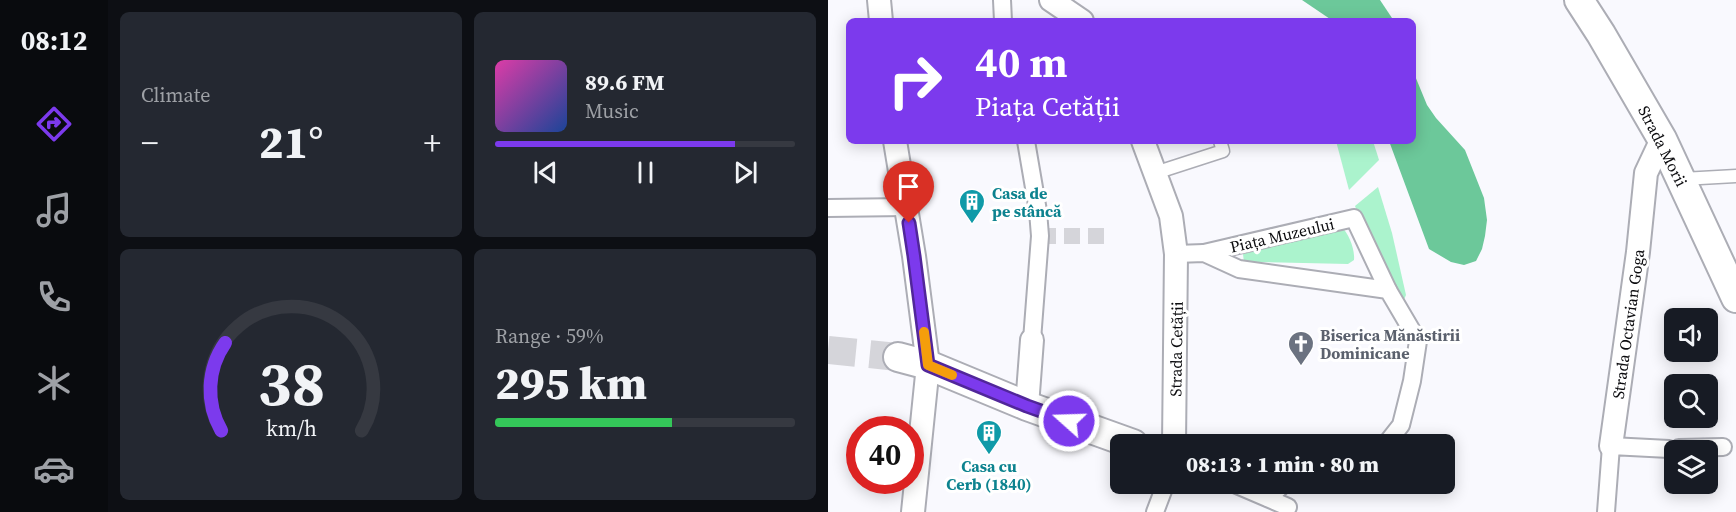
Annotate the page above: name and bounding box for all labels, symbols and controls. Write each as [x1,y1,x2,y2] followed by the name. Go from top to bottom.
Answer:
[21,22,87,59] text: 08:12
[975,33,1068,91] text: 40 m
[876,42,954,120] icon: right
[585,67,664,97] text: 89.6 FM
[141,81,210,109] text: Climate
[975,88,1120,125] text: Piața Cetății
[585,97,639,125] text: Music
[1633,102,1693,190] street label: Strada Morii
[33,103,75,145] icon: directions
[259,111,323,173] text: 21°
[141,120,159,165] text: −
[423,120,441,165] text: +
[529,156,562,189] icon: previous
[629,156,662,189] icon: pause
[729,156,762,189] icon: next
[883,161,934,223] pin
[892,170,925,203] icon: arrive
[992,182,1062,222] place label: Casa de pe stâncă
[957,187,987,225] building icon: Casa de pe stâncă
[33,189,75,231] icon: music
[1228,212,1337,258] street label: Piața Muzeului
[1607,247,1650,400] street label: Strada Octavian Goga
[33,276,75,318] icon: phone
[1164,301,1188,397] street label: Strada Cetății
[1664,308,1718,494] map controls
[1664,308,1718,362] button: sound
[495,322,604,350] text: Range · 59%
[1320,324,1460,364] place label: Biserica Mănăstirii Dominicane
[1286,329,1316,367] church icon: Biserica Mănăstirii Dominicane
[257,340,325,426] text: 38
[495,352,647,414] text: 295 km
[33,362,75,404] icon: climate
[1664,374,1718,428] button: search
[1037,389,1101,453] position arrow
[265,415,317,444] text: km/h
[846,416,924,494] speed limit sign: 40
[974,418,1004,456] building icon: Casa cu Cerb (1840)
[1664,440,1718,494] button: layers
[33,448,75,490] icon: car
[1186,449,1379,479] text: 08:13 · 1 min · 80 m
[946,455,1032,495] place label: Casa cu Cerb (1840)

